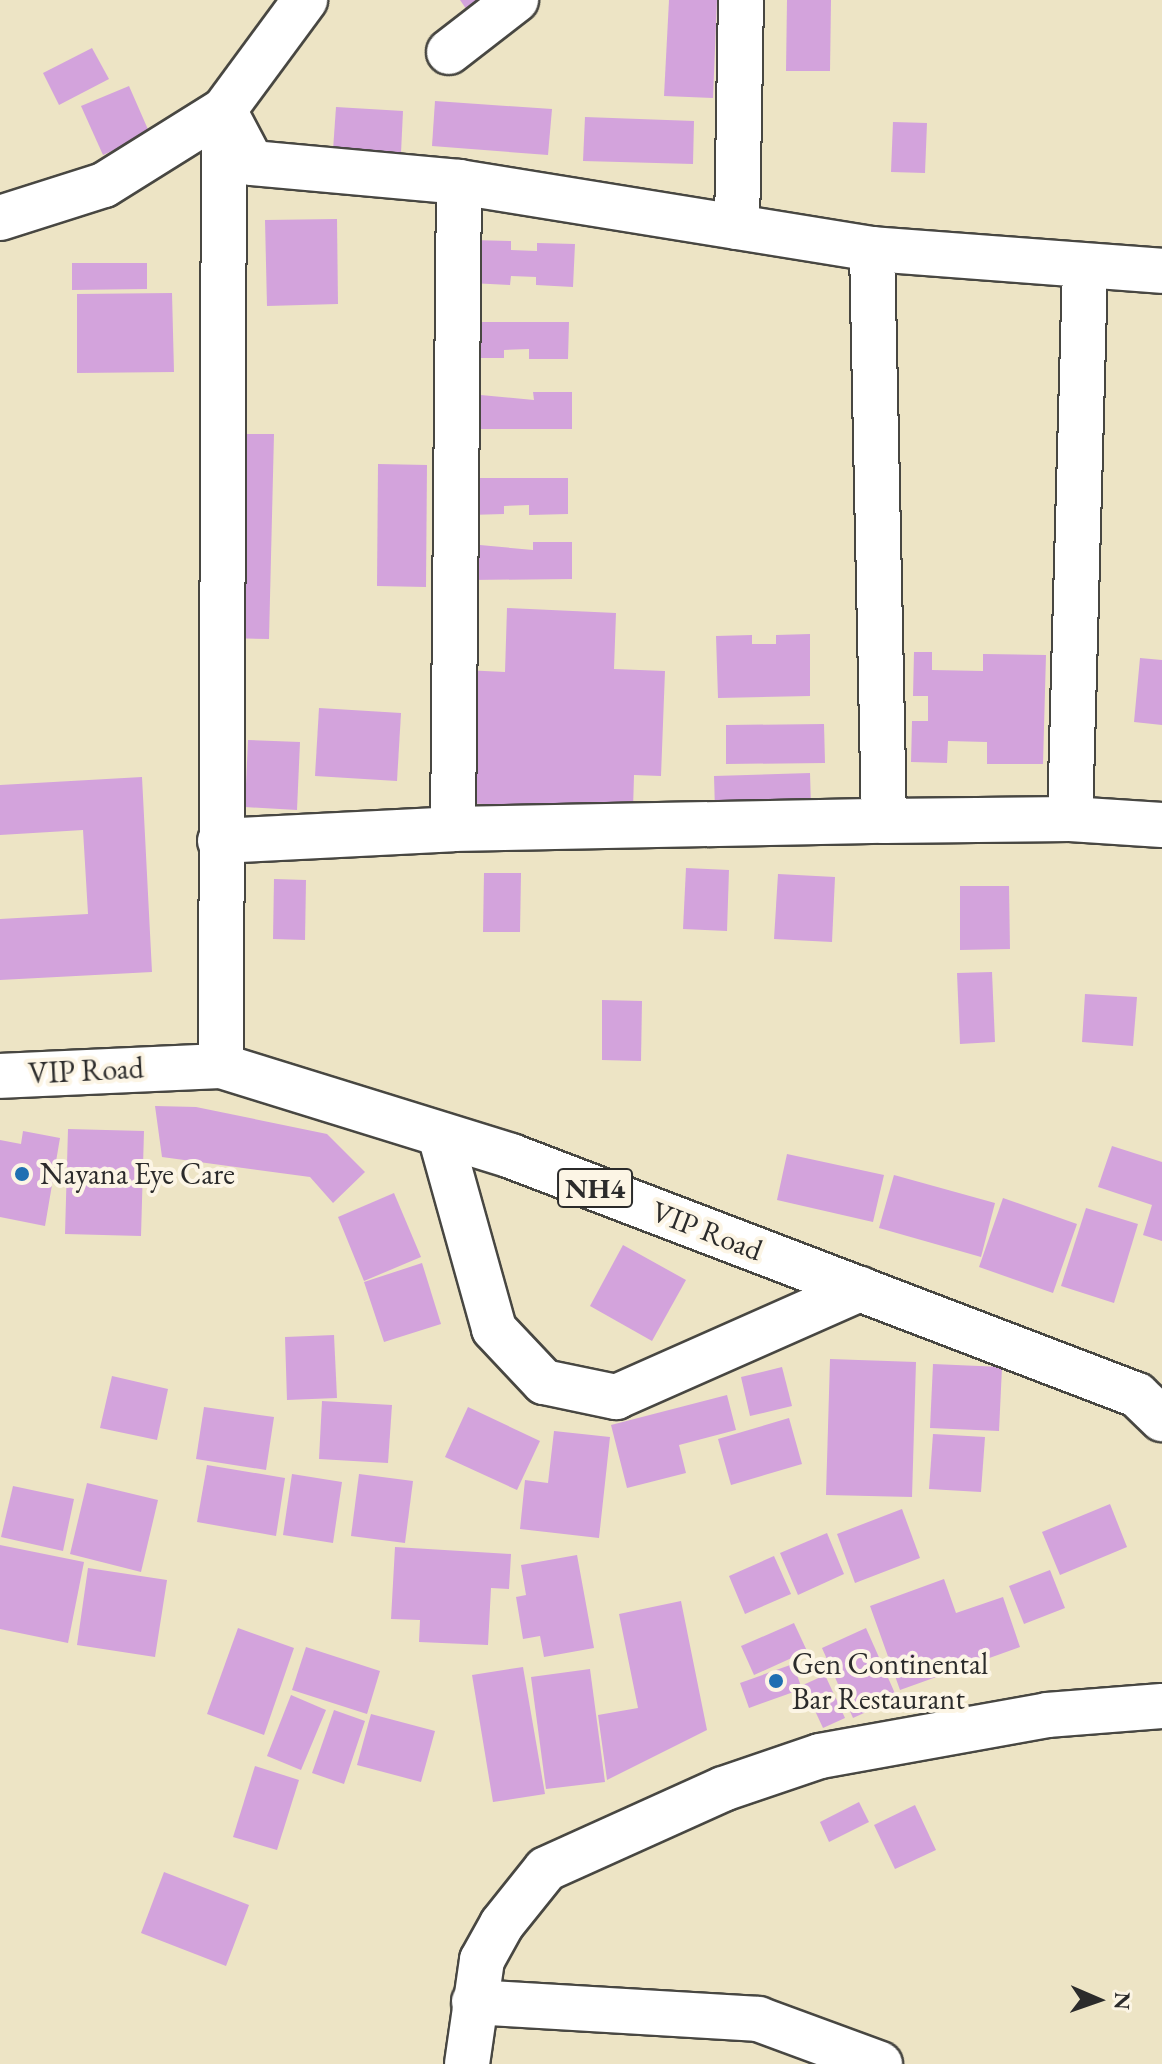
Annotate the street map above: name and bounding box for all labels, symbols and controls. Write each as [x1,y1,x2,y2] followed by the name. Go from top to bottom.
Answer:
[27,1050,145,1092] street label: VIP Road
[40,1156,235,1192] place label: Nayana Eye Care
[11,1163,33,1185] marker: Nayana Eye Care
[557,1164,633,1212] road number: NH4
[647,1193,767,1269] street label: VIP Road
[792,1646,988,1716] place label: Gen Continental Bar Restaurant
[767,1672,785,1690] marker: Gen Continental Bar Restaurant
[1058,1960,1138,2040] north arrow
[1108,1991,1137,2010] text: N

